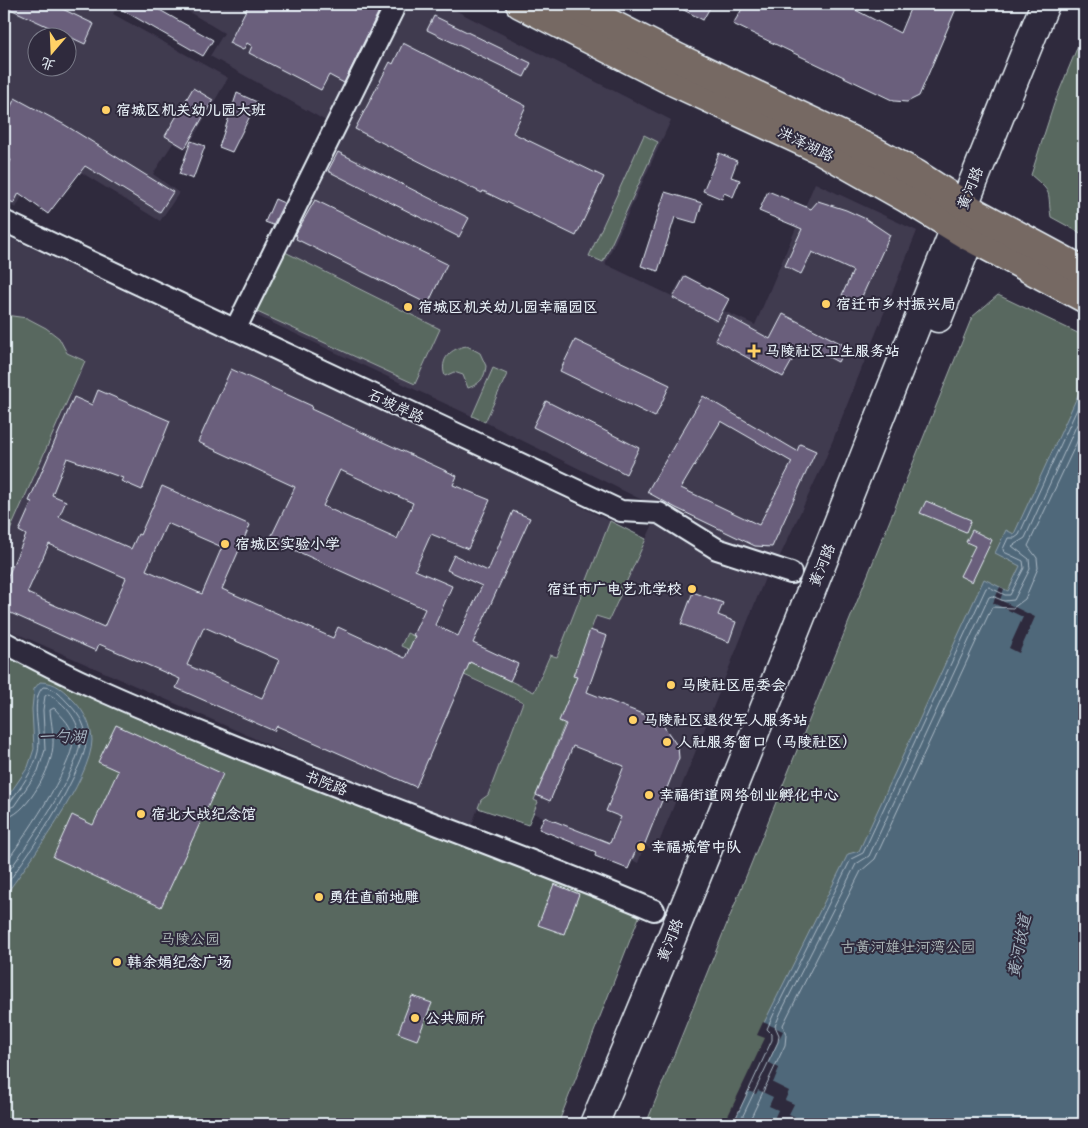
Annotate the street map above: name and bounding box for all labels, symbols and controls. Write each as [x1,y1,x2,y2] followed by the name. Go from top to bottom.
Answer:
[28,28,78,78] north arrow
[37,50,59,78] text: 北
[116,97,266,123] place label: 宿城区机关幼儿园大班
[100,104,112,116] marker: 宿城区机关幼儿园大班
[773,119,839,169] street label: 洪泽湖路
[950,162,990,214] street label: 黄河路
[836,291,956,317] place label: 宿迁市乡村振兴局
[418,294,598,320] place label: 宿城区机关幼儿园幸福园区
[820,298,832,310] marker: 宿迁市乡村振兴局
[402,301,414,313] marker: 宿城区机关幼儿园幸福园区
[765,338,900,364] place label: 马陵社区卫生服务站
[747,344,761,358] marker: 马陵社区卫生服务站
[363,382,429,430] street label: 石坡岸路
[235,531,340,557] place label: 宿城区实验小学
[219,538,231,550] marker: 宿城区实验小学
[802,539,842,591] street label: 黄河路
[547,576,682,602] place label: 宿迁市广电艺术学校
[686,583,698,595] marker: 宿迁市广电艺术学校
[681,672,786,698] place label: 马陵社区居委会
[665,679,677,691] marker: 马陵社区居委会
[643,707,808,733] place label: 马陵社区退役军人服务站
[627,714,639,726] marker: 马陵社区退役军人服务站
[38,722,88,751] water label: 一勺湖
[677,729,857,755] place label: 人社服务窗口（马陵社区）
[661,736,673,748] marker: 人社服务窗口（马陵社区）
[300,763,352,803] street label: 书院路
[659,782,839,808] place label: 幸福街道网络创业孵化中心
[643,789,655,801] marker: 幸福街道网络创业孵化中心
[151,801,256,827] place label: 宿北大战纪念馆
[135,808,147,820] marker: 宿北大战纪念馆
[651,834,741,860] place label: 幸福城管中队
[635,841,647,853] marker: 幸福城管中队
[329,884,419,910] place label: 勇往直前地雕
[313,891,325,903] marker: 勇往直前地雕
[999,910,1040,980] water label: 黄河故道
[650,914,690,966] street label: 黄河路
[160,926,220,952] park label: 马陵公园
[840,934,976,960] park label: 古黄河雄壮河湾公园
[127,949,232,975] place label: 韩余娟纪念广场
[111,956,123,968] marker: 韩余娟纪念广场
[425,1005,485,1031] place label: 公共厕所
[409,1012,421,1024] marker: 公共厕所

